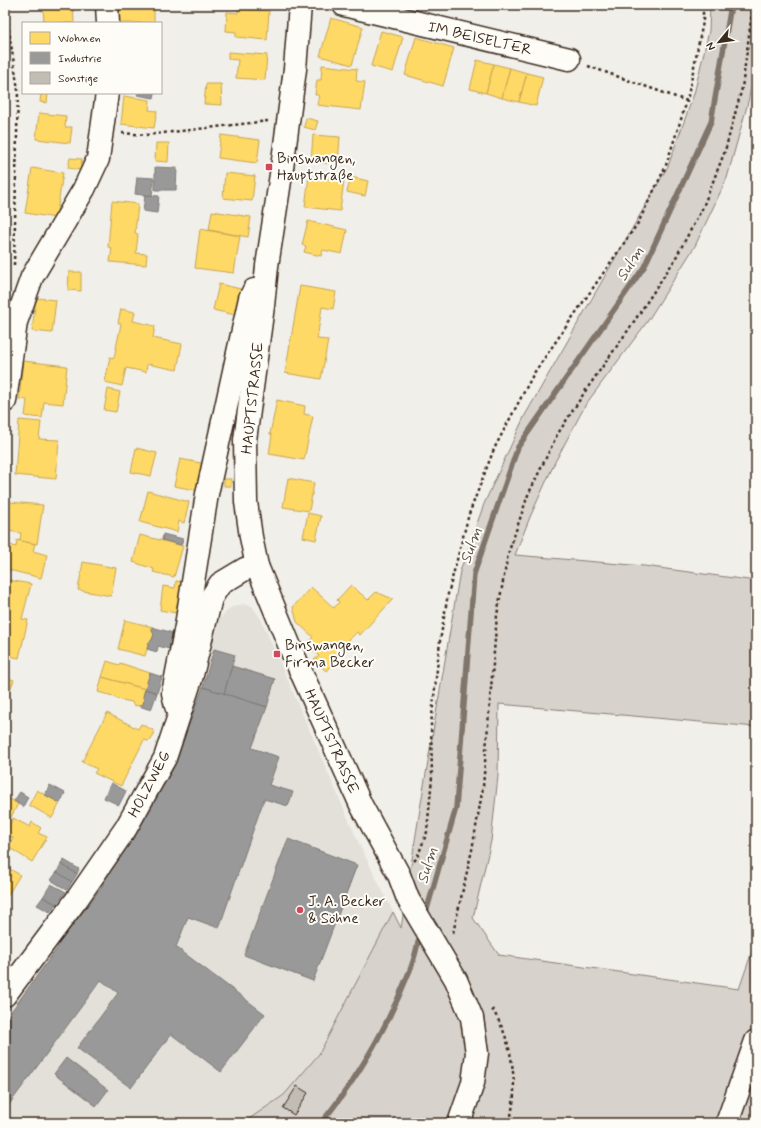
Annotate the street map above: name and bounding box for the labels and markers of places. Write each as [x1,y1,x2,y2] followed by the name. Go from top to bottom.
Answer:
[277,149,355,186] place label: Binswangen, Hauptstraße
[264,162,274,172] marker: Binswangen, Hauptstraße
[285,636,375,673] place label: Binswangen, Firma Becker
[272,649,282,659] marker: Binswangen, Firma Becker
[308,892,385,929] place label: J. A. Becker & Söhne
[295,905,305,915] marker: J. A. Becker & Söhne

